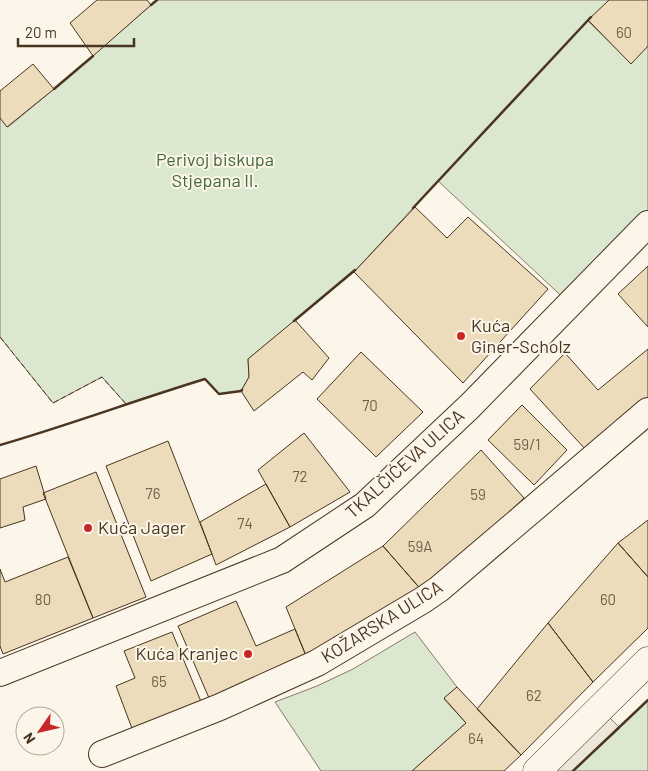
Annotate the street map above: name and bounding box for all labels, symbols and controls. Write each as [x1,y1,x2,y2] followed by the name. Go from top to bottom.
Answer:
[18,15,134,47] scale bar
[25,23,57,41] text: 20 m
[616,23,632,41] house number: 60
[156,148,274,191] park label: Perivoj biskupa Stjepana II.
[471,314,571,357] place label: Kuća Giner-Scholz
[455,330,467,342] marker: Kuća Giner-Scholz
[362,396,378,414] house number: 70
[340,404,468,522] street label: TKALČIĆEVA ULICA
[514,435,540,453] house number: 59/1
[292,467,308,485] house number: 72
[146,484,160,502] house number: 76
[470,485,486,503] house number: 59
[237,514,253,532] house number: 74
[98,516,187,538] place label: Kuća Jager
[82,522,94,534] marker: Kuća Jager
[408,537,432,555] house number: 59A
[317,575,446,667] street label: KOŽARSKA ULICA
[35,590,51,608] house number: 80
[600,590,616,608] house number: 60
[135,642,238,664] place label: Kuća Kranjec
[242,648,254,660] marker: Kuća Kranjec
[151,672,167,690] house number: 65
[526,686,542,704] house number: 62
[15,706,65,756] north arrow
[468,729,484,747] house number: 64
[19,730,38,747] text: N

